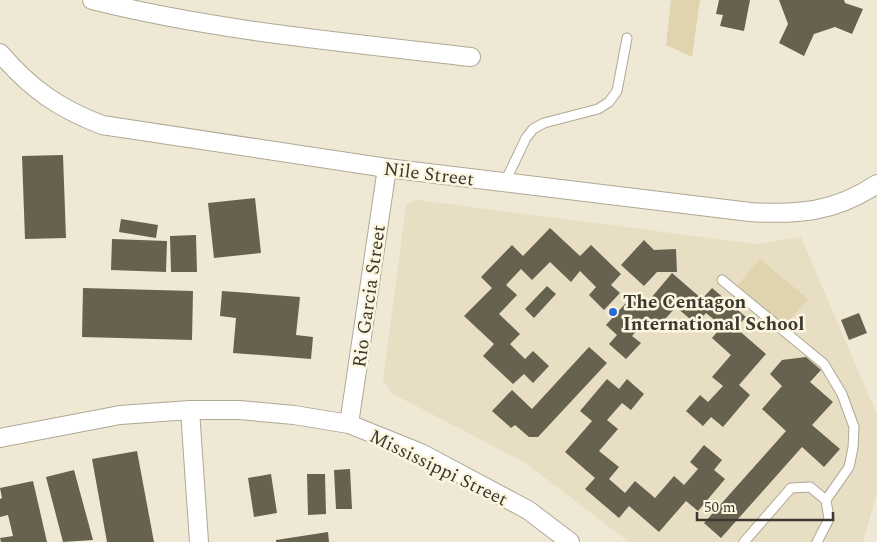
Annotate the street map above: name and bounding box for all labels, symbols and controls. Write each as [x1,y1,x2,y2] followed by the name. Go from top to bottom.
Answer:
[382,155,476,194] street label: Nile Street
[345,223,394,369] street label: Rio Garcia Street
[623,288,804,339] place label: The Centagon International School
[607,306,619,318] marker: The Centagon International School
[364,422,513,515] street label: Mississippi Street
[697,490,833,522] scale bar
[704,496,736,519] text: 50 m

